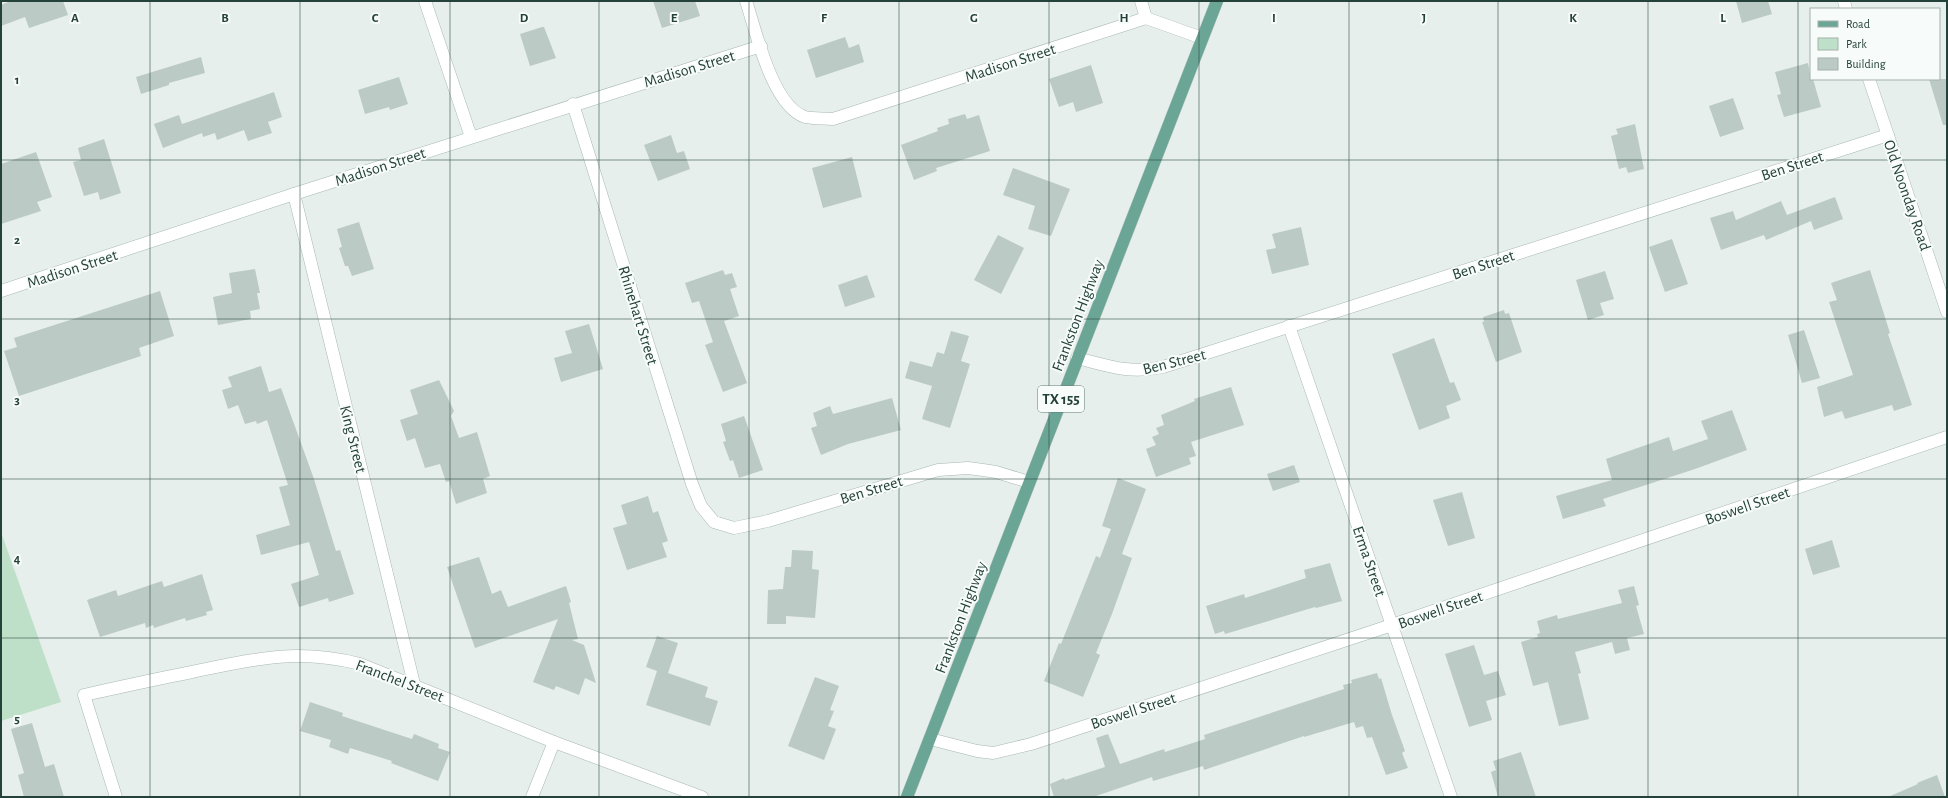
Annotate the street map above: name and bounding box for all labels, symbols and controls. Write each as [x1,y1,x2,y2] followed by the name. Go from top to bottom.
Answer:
[1810,8,1940,80] legend
[71,12,79,25] text: A
[221,12,229,25] text: B
[372,12,379,25] text: C
[520,12,529,25] text: D
[671,12,678,25] text: E
[821,12,828,25] text: F
[970,12,978,25] text: G
[1119,12,1129,25] text: H
[1272,12,1276,25] text: I
[1422,12,1426,25] text: J
[1569,12,1577,25] text: K
[1720,12,1726,25] text: L
[1846,18,1870,30] text: Road
[1846,38,1867,50] text: Park
[963,41,1058,85] street label: Madison Street
[642,48,737,90] street label: Madison Street
[1846,58,1886,70] text: Building
[15,74,19,87] text: 1
[1880,138,1934,253] street label: Old Noonday Road
[333,145,428,189] street label: Madison Street
[1759,148,1825,184] street label: Ben Street
[14,234,20,247] text: 2
[25,247,120,291] street label: Madison Street
[1450,247,1516,283] street label: Ben Street
[1049,257,1108,374] street label: Frankston Highway
[615,264,661,367] street label: Rhinehart Street
[1141,346,1207,378] street label: Ben Street
[1038,386,1084,412] road number: TX 155
[14,394,20,407] text: 3
[337,404,369,475] street label: King Street
[838,473,904,507] street label: Ben Street
[1703,484,1792,528] street label: Boswell Street
[1350,524,1389,599] street label: Erma Street
[14,553,21,566] text: 4
[932,559,991,676] street label: Frankston Highway
[1396,588,1485,632] street label: Boswell Street
[353,657,446,705] street label: Franchel Street
[1089,690,1178,732] street label: Boswell Street
[14,713,20,726] text: 5

